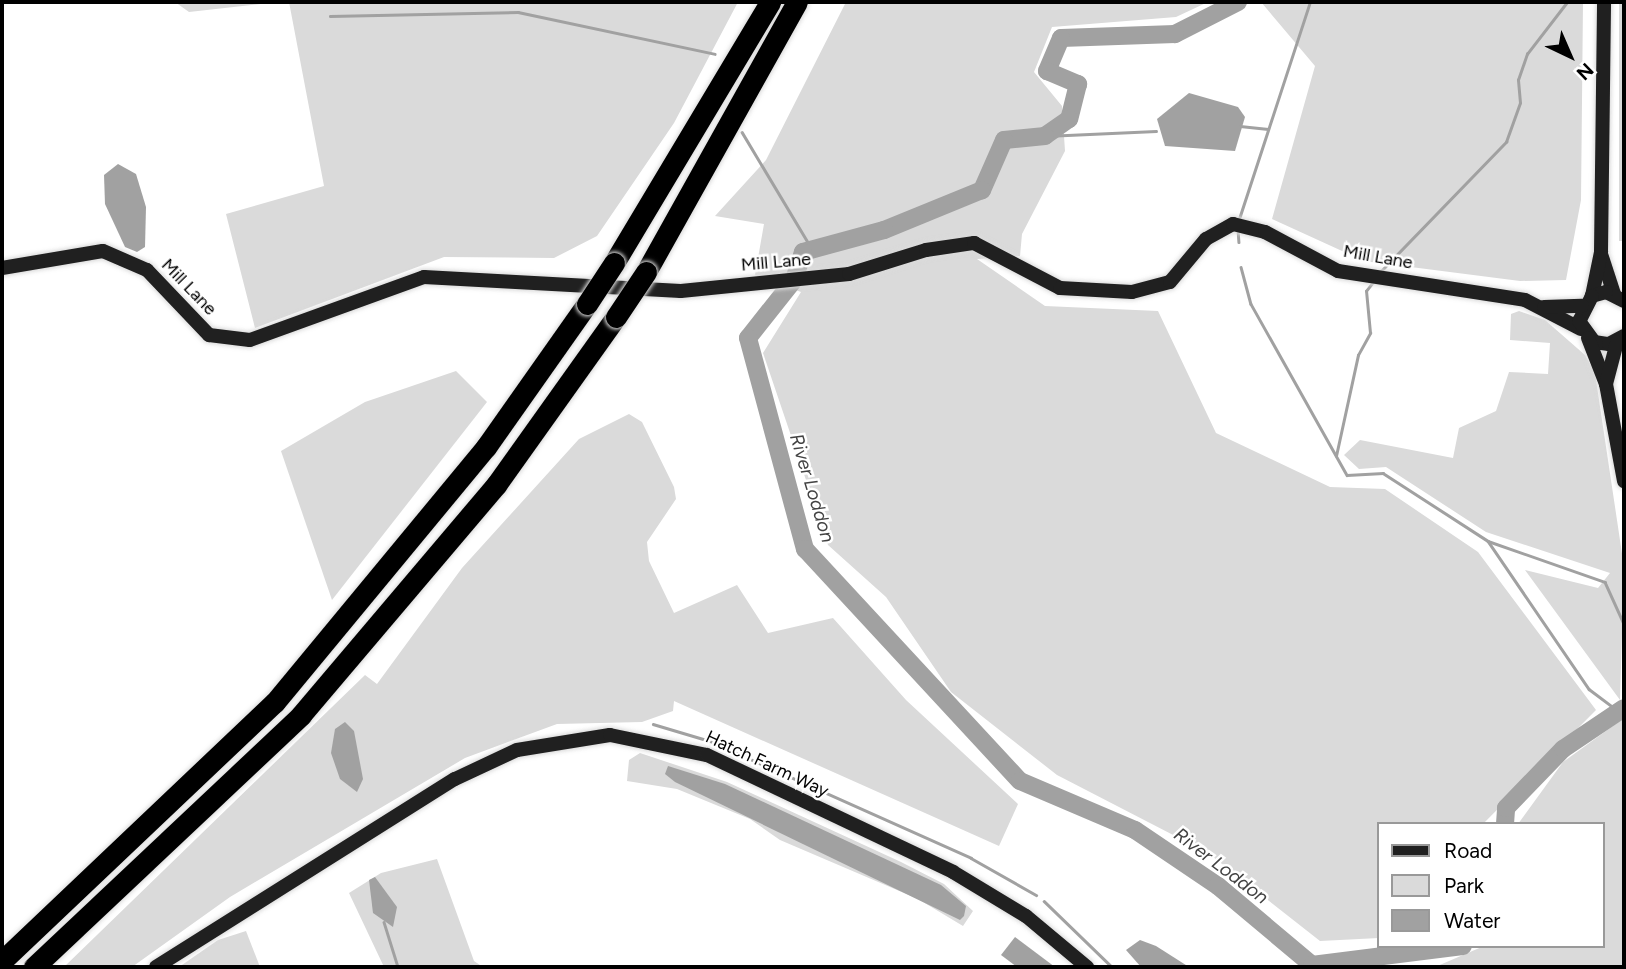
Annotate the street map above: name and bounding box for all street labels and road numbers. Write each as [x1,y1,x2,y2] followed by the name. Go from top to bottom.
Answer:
[1342,240,1414,274] street label: Mill Lane
[740,248,812,276] street label: Mill Lane
[157,254,221,320] street label: Mill Lane
[702,726,832,802] street label: Hatch Farm Way

